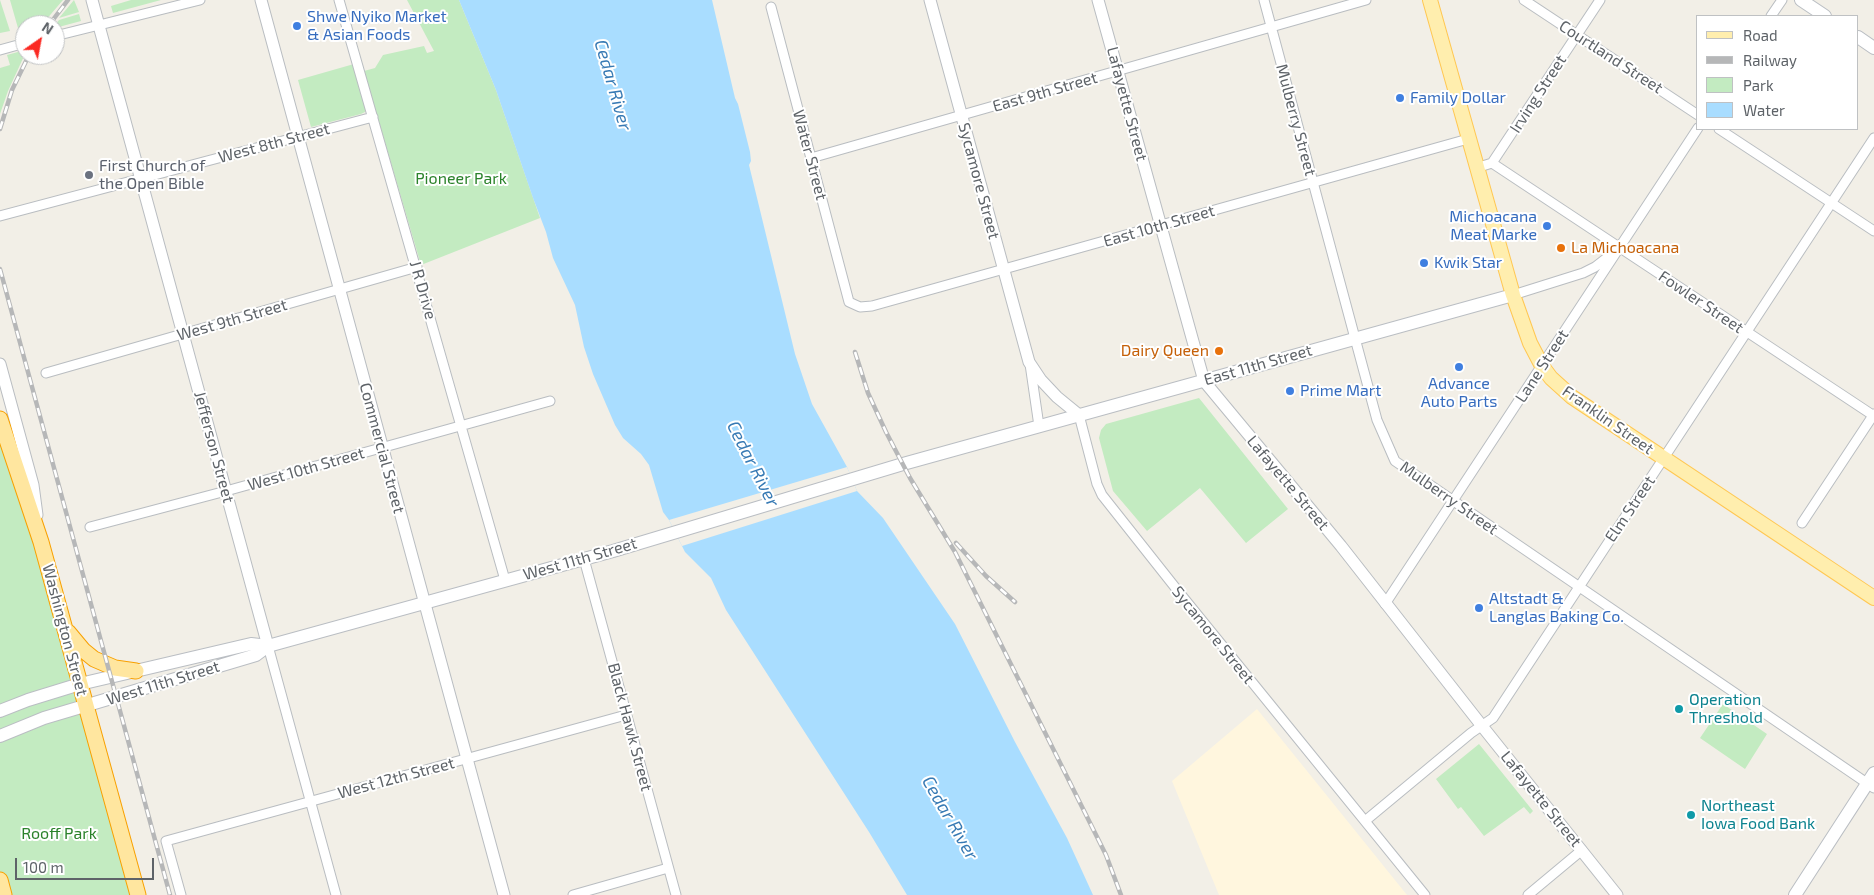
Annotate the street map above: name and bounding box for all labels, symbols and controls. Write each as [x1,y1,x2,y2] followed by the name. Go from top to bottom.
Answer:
[307,7,447,45] place label: Shwe Nyiko Market & Asian Foods
[15,15,65,65] north arrow
[1696,15,1859,130] legend
[1556,16,1666,98] street label: Courtland Street
[39,18,57,38] text: N
[291,20,303,32] marker: Shwe Nyiko Market & Asian Foods
[1743,26,1778,44] text: Road
[590,37,636,133] water label: Cedar River
[1103,45,1151,163] street label: Lafayette Street
[1506,51,1570,137] street label: Irving Street
[1743,51,1797,69] text: Railway
[1272,62,1320,178] street label: Mulberry Street
[990,68,1100,116] street label: East 9th Street
[1743,76,1774,94] text: Park
[1410,88,1506,108] place label: Family Dollar
[1394,92,1406,104] marker: Family Dollar
[1743,101,1785,119] text: Water
[789,108,831,202] street label: Water Street
[216,119,332,167] street label: West 8th Street
[954,121,1004,241] street label: Sycamore Street
[99,156,205,194] place label: First Church of the Open Bible
[83,169,95,181] marker: First Church of the Open Bible
[415,169,507,189] park label: Pioneer Park
[1101,201,1217,251] street label: East 10th Street
[1449,207,1537,245] place label: Michoacana Meat Marke
[1541,220,1553,232] marker: Michoacana Meat Marke
[1571,238,1679,258] place label: La Michoacana
[1555,242,1567,254] marker: La Michoacana
[1434,253,1502,273] place label: Kwik Star
[1418,257,1430,269] marker: Kwik Star
[405,258,441,322] street label: J R Drive
[1655,267,1747,337] street label: Fowler Street
[175,295,289,345] street label: West 9th Street
[1511,326,1573,406] street label: Lane Street
[1202,340,1314,390] street label: East 11th Street
[1121,341,1209,361] place label: Dairy Queen
[1213,345,1225,357] marker: Dairy Queen
[1453,361,1465,373] marker: Advance Auto Parts
[1421,374,1497,412] place label: Advance Auto Parts
[355,381,409,515] street label: Commercial Street
[1300,381,1381,401] place label: Prime Mart
[1559,381,1657,459] street label: Franklin Street
[1284,385,1296,397] marker: Prime Mart
[190,389,238,505] street label: Jefferson Street
[722,417,784,511] water label: Cedar River
[1243,432,1333,534] street label: Lafayette Street
[245,443,367,495] street label: West 10th Street
[1396,457,1502,539] street label: Mulberry Street
[1601,472,1659,546] street label: Elm Street
[521,534,639,584] street label: West 11th Street
[38,562,92,698] street label: Washington Street
[1168,582,1258,688] street label: Sycamore Street
[1489,589,1624,627] place label: Altstadt & Langlas Baking Co.
[1473,602,1485,614] marker: Altstadt & Langlas Baking Co.
[104,657,222,709] street label: West 11th Street
[604,661,656,793] street label: Black Hawk Street
[1689,690,1763,728] place label: Operation Threshold
[1673,703,1685,715] marker: Operation Threshold
[1497,747,1585,851] street label: Lafayette Street
[336,753,456,803] street label: West 12th Street
[917,772,983,864] water label: Cedar River
[1701,796,1815,834] place label: Northeast Iowa Food Bank
[1685,809,1697,821] marker: Northeast Iowa Food Bank
[21,824,97,844] park label: Rooff Park
[18,848,156,880] scale bar
[23,858,64,876] text: 100 m

